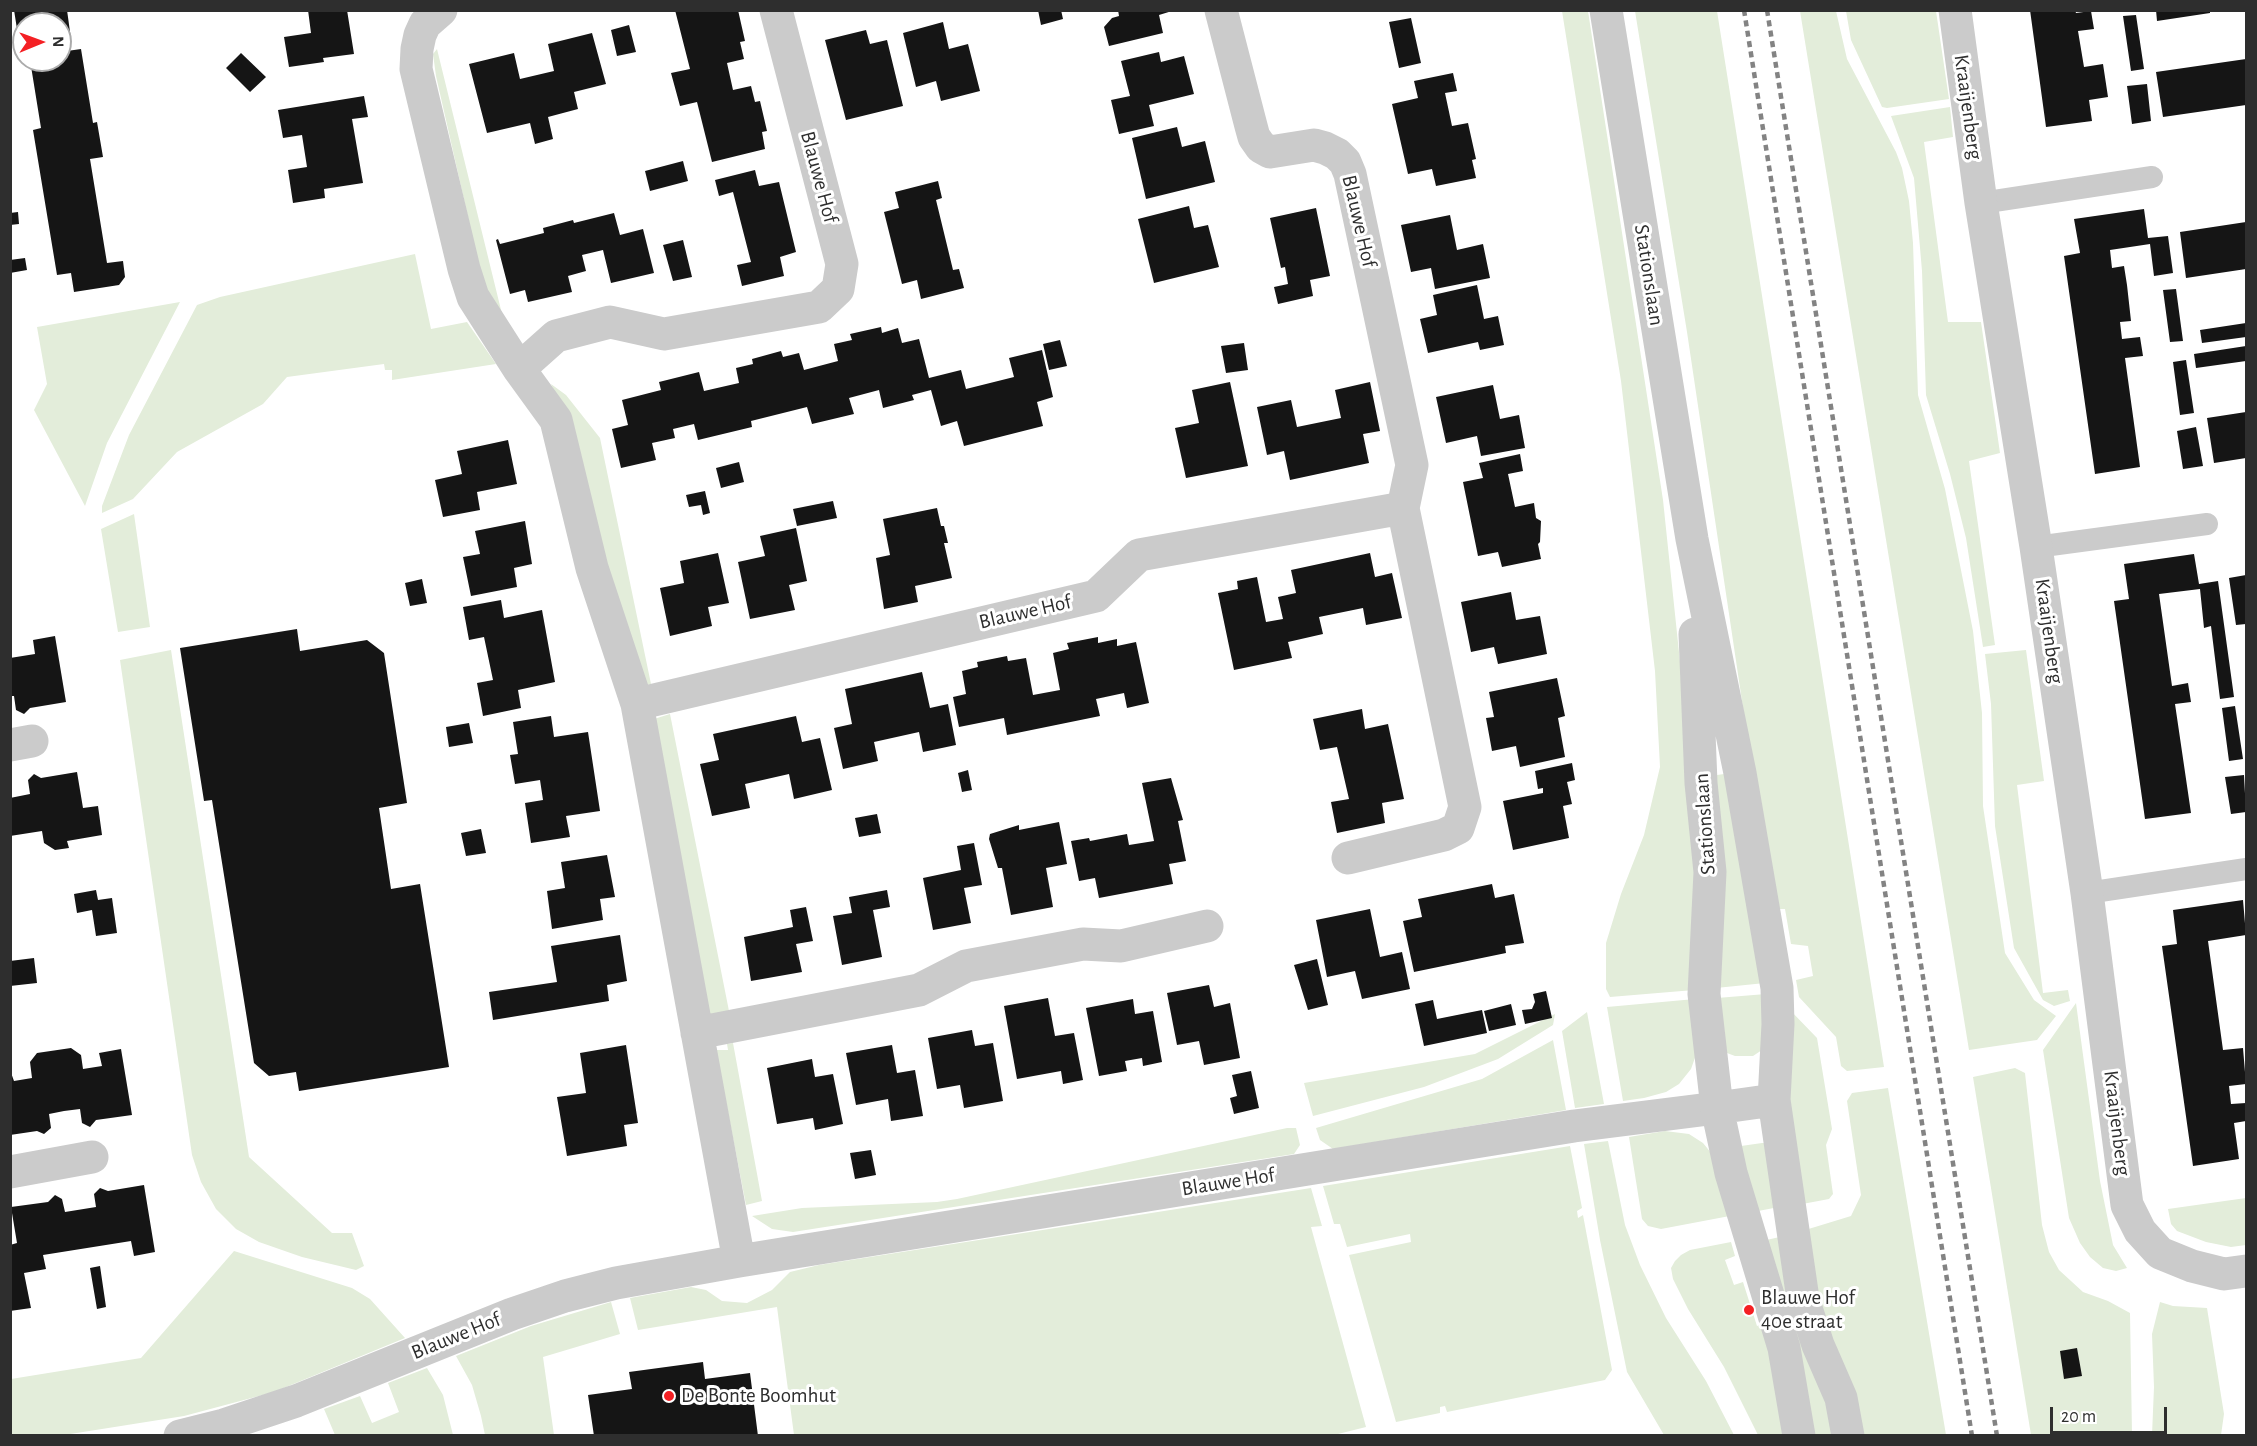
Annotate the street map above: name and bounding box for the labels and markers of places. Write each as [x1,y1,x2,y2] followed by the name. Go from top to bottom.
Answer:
[1761,1285,1855,1335] place label: Blauwe Hof 40e straat
[1742,1303,1756,1317] marker: Blauwe Hof 40e straat
[681,1383,836,1409] place label: De Bonte Boomhut
[662,1389,676,1403] marker: De Bonte Boomhut

